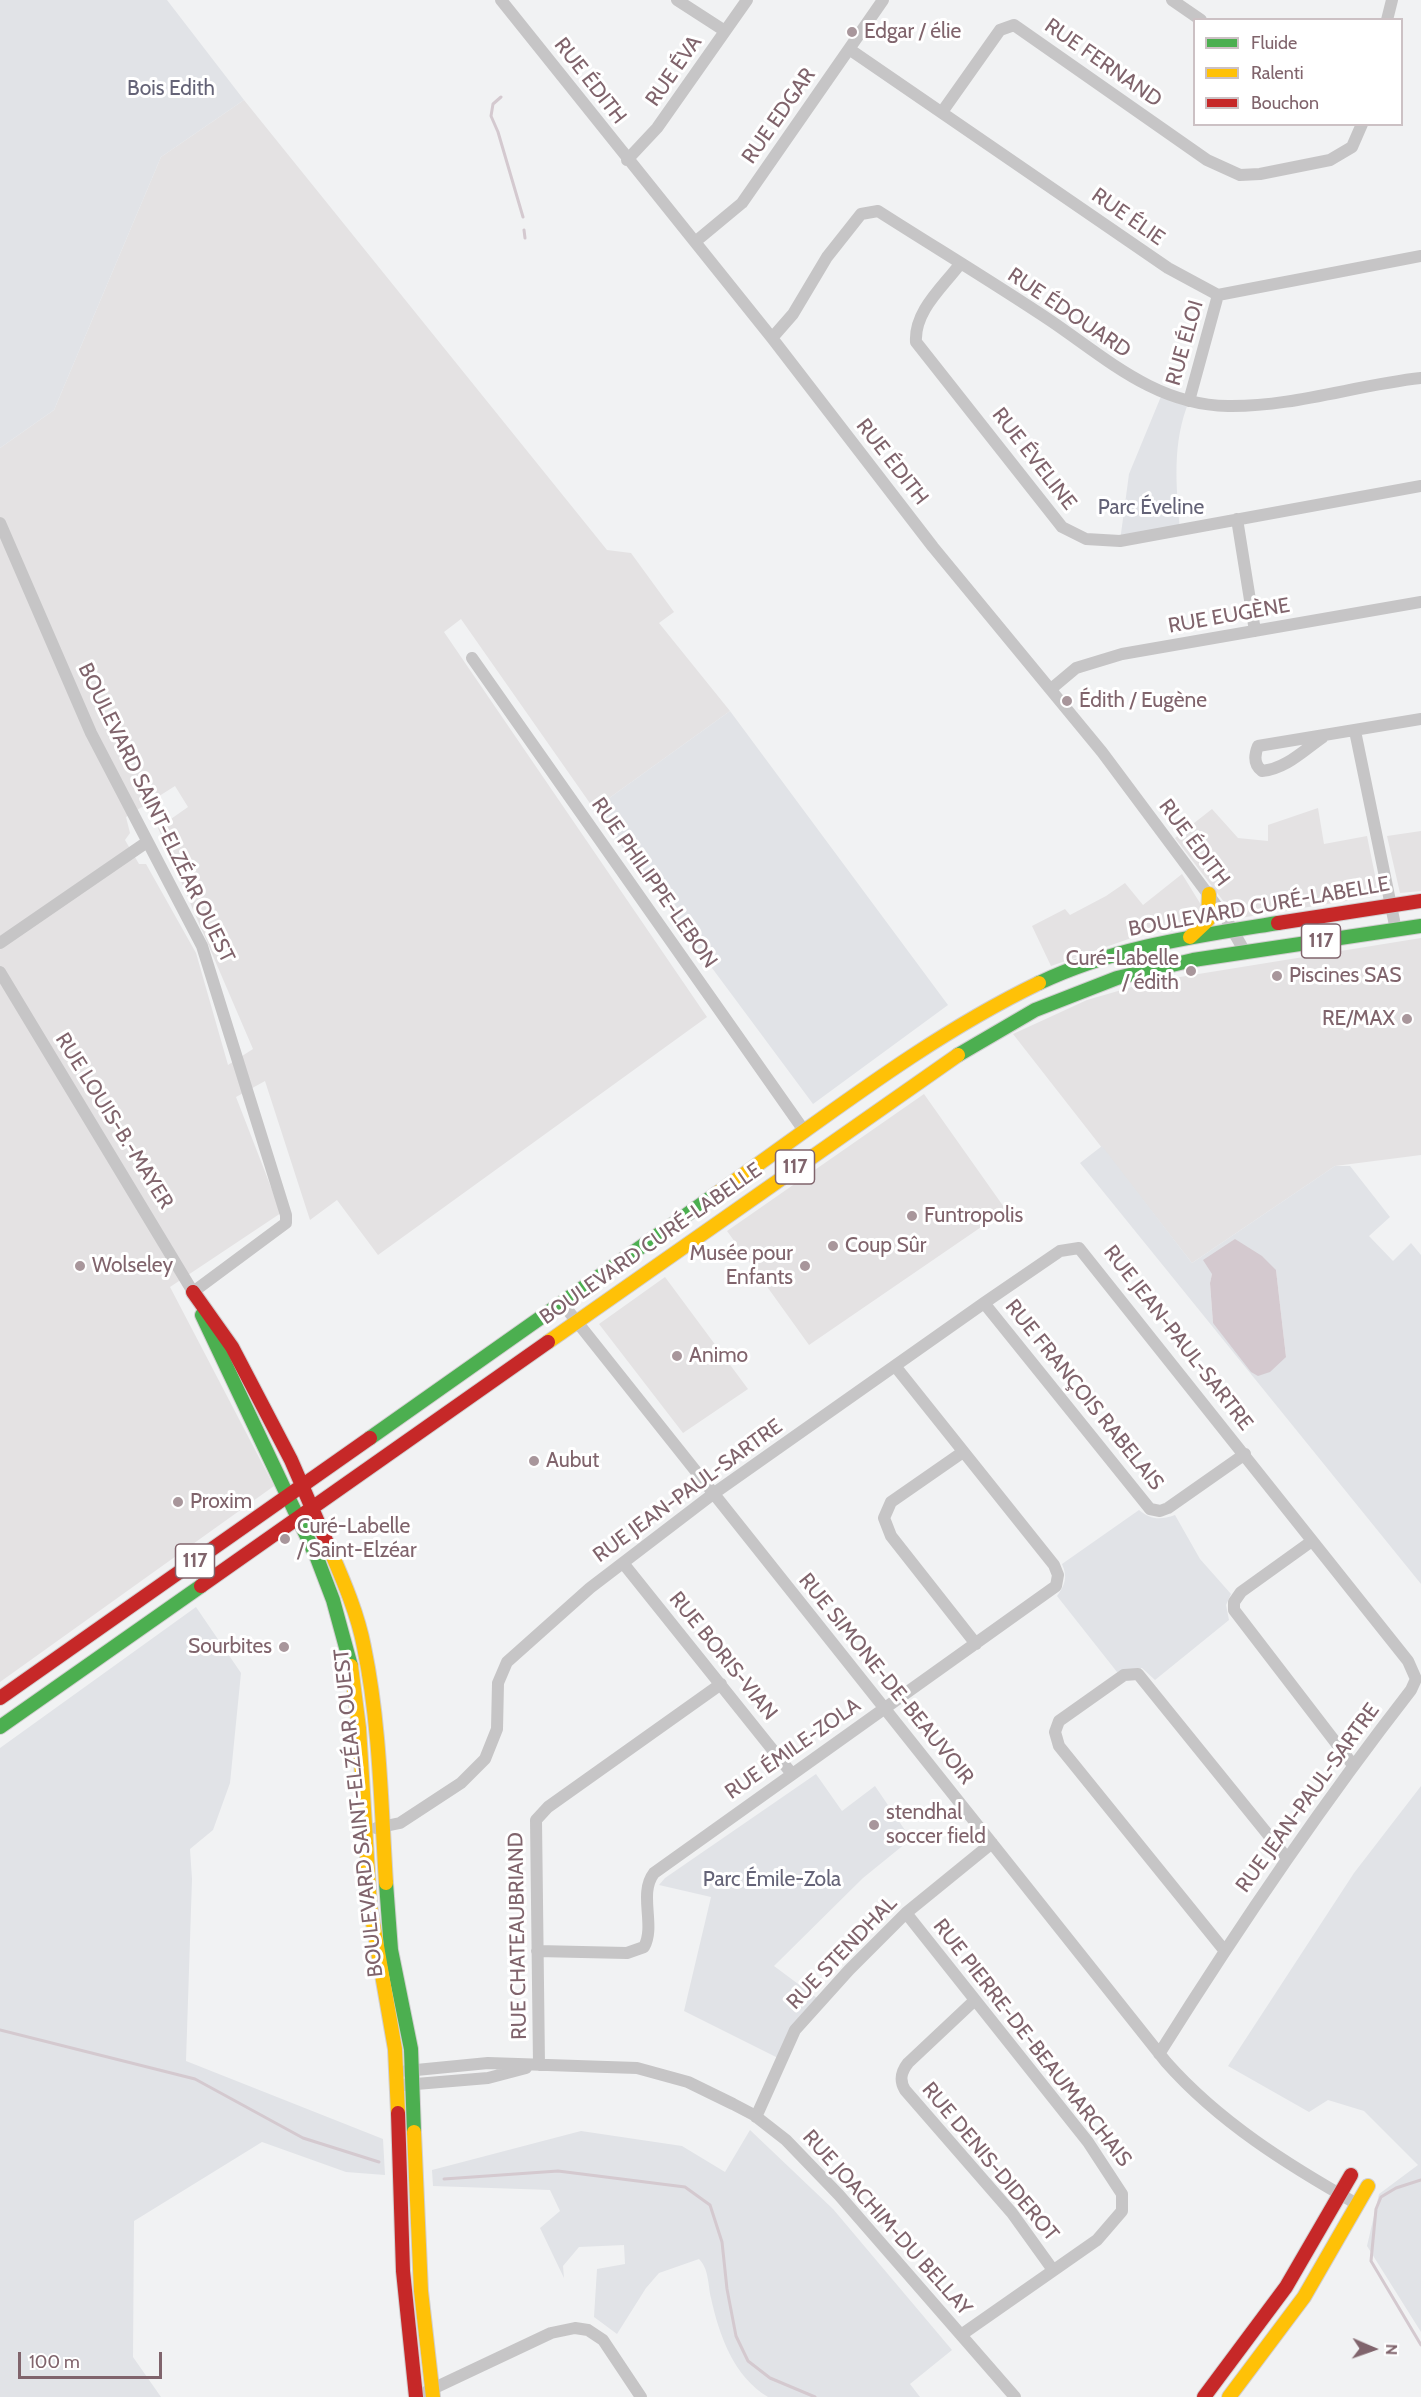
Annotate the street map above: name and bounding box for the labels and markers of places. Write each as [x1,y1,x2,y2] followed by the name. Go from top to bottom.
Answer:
[864,19,961,45] place label: Edgar / élie
[845,25,859,39] marker: Edgar / élie
[1079,688,1207,714] place label: Édith / Eugène
[1060,694,1074,708] marker: Édith / Eugène
[1066,946,1179,996] place label: Curé-Labelle / édith
[1289,963,1401,989] place label: Piscines SAS
[1184,964,1198,978] marker: Curé-Labelle / édith
[1270,969,1284,983] marker: Piscines SAS
[1322,1006,1395,1032] place label: RE/MAX
[1400,1012,1414,1026] marker: RE/MAX
[924,1203,1023,1229] place label: Funtropolis
[905,1209,919,1223] marker: Funtropolis
[845,1233,926,1259] place label: Coup Sûr
[826,1239,840,1253] marker: Coup Sûr
[689,1241,793,1291] place label: Musée pour Enfants
[92,1253,173,1279] place label: Wolseley
[73,1259,87,1273] marker: Wolseley
[798,1259,812,1273] marker: Musée pour Enfants
[689,1343,748,1369] place label: Animo
[670,1349,684,1363] marker: Animo
[546,1448,599,1474] place label: Aubut
[527,1454,541,1468] marker: Aubut
[190,1489,252,1515] place label: Proxim
[171,1495,185,1509] marker: Proxim
[297,1514,417,1564] place label: Curé-Labelle / Saint-Elzéar
[278,1532,292,1546] marker: Curé-Labelle / Saint-Elzéar
[188,1634,272,1660] place label: Sourbites
[277,1640,291,1654] marker: Sourbites
[886,1800,986,1850] place label: stendhal soccer field
[867,1818,881,1832] marker: stendhal soccer field

